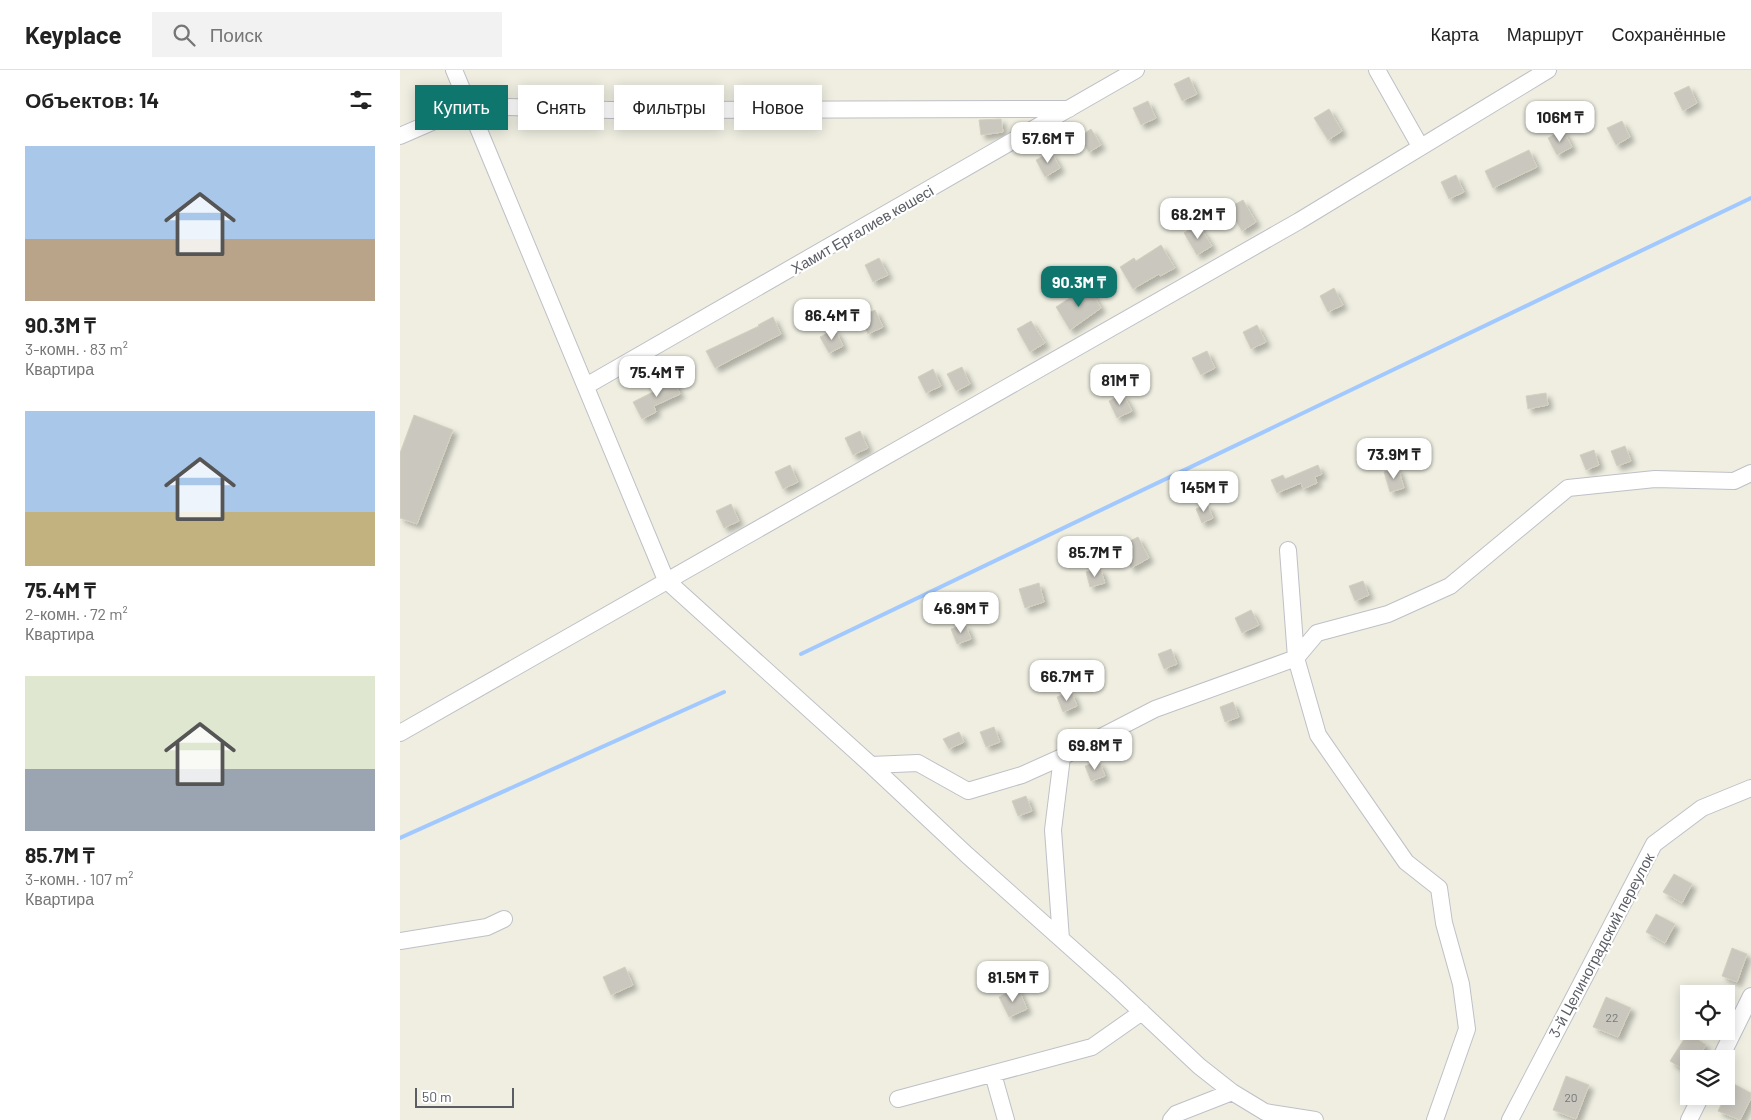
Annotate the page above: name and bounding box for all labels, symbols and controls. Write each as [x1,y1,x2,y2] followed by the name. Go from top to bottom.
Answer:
[152,12,502,57] search box
[25,20,122,49] text: Keyplace
[170,21,198,49] icon: search
[210,23,262,46] text: Поиск
[1431,23,1479,45] text: Карта
[1507,23,1583,45] text: Маршрут
[1611,23,1726,45] text: Сохранённые
[415,85,508,130] chip: Купить
[518,85,604,130] chip: Снять
[614,85,724,130] chip: Фильтры
[734,85,822,130] chip: Новое
[347,86,375,114] icon: filters
[25,87,159,112] text: Объектов: 14
[1519,100,1601,143] pin: 106M ₸
[1537,107,1583,126] text: 106M ₸
[1002,122,1094,164] pin: 57.6M ₸
[1022,128,1074,147] text: 57.6M ₸
[155,179,245,269] icon: home
[788,181,936,277] street label: Хамит Ерғалиев көшесі
[1152,198,1244,240] pin: 68.2M ₸
[1171,204,1225,223] text: 68.2M ₸
[1033,266,1125,308] pin: 90.3M ₸
[1052,272,1106,291] text: 90.3M ₸
[786,298,878,341] pin: 86.4M ₸
[805,305,859,324] text: 86.4M ₸
[25,312,96,337] text: 90.3M ₸
[25,339,128,358] text: 3-комн. · 83 m²
[611,356,703,398] pin: 75.4M ₸
[25,359,94,378] text: Квартира
[630,362,684,381] text: 75.4M ₸
[1085,364,1155,406] pin: 81M ₸
[1101,370,1139,389] text: 81M ₸
[1348,438,1440,480] pin: 73.9M ₸
[155,444,245,534] icon: home
[1368,444,1420,463] text: 73.9M ₸
[1163,470,1245,513] pin: 145M ₸
[1180,477,1228,496] text: 145M ₸
[1049,536,1141,578] pin: 85.7M ₸
[1069,542,1121,561] text: 85.7M ₸
[25,577,96,602] text: 75.4M ₸
[915,592,1007,634] pin: 46.9M ₸
[934,598,988,617] text: 46.9M ₸
[25,604,128,623] text: 2-комн. · 72 m²
[25,624,94,643] text: Квартира
[1021,660,1113,702] pin: 66.7M ₸
[1041,666,1093,685] text: 66.7M ₸
[155,709,245,799] icon: home
[1049,728,1141,771] pin: 69.8M ₸
[1068,735,1122,754] text: 69.8M ₸
[25,842,94,867] text: 85.7M ₸
[1545,849,1658,1040] street label: 3-й Целиноградский переулок
[25,869,134,888] text: 3-комн. · 107 m²
[25,889,94,908] text: Квартира
[967,960,1059,1003] pin: 81.5M ₸
[988,967,1038,986] text: 81.5M ₸
[1680,985,1735,1105] map controls
[1680,985,1735,1040] button: locate
[1606,1010,1618,1024] house number: 22
[1680,1050,1735,1105] button: layers
[415,1085,514,1108] scale bar
[422,1088,451,1105] text: 50 m
[1564,1090,1578,1104] house number: 20

